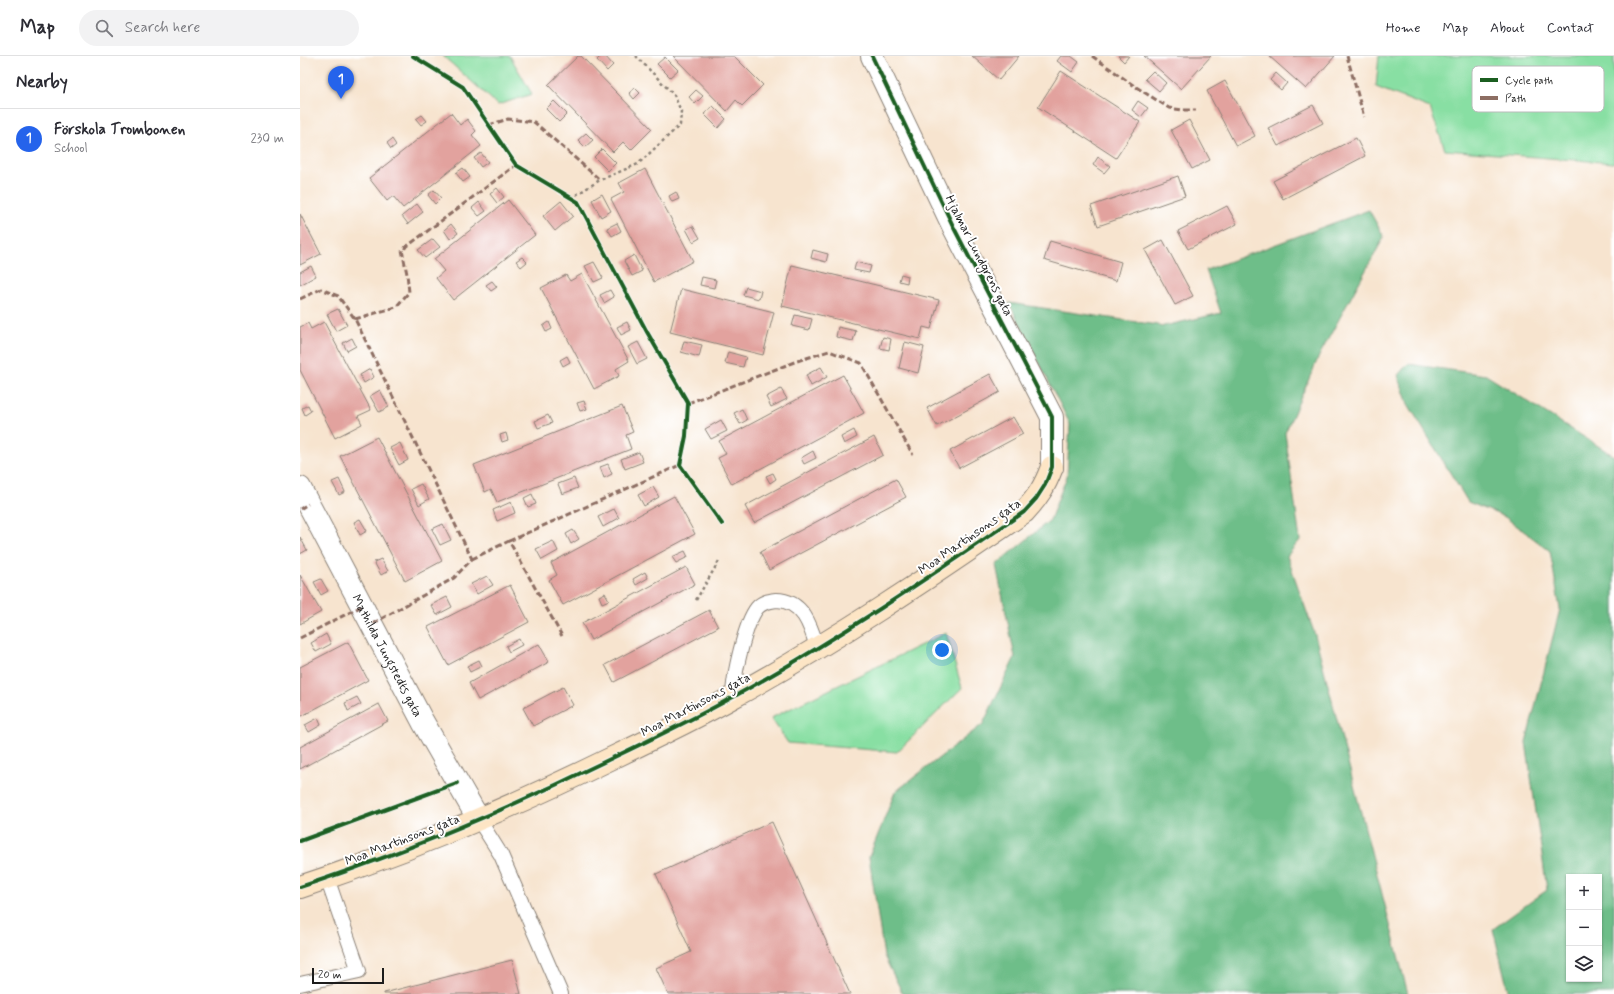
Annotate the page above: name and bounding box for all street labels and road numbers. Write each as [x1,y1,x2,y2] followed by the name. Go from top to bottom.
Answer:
[940,192,1017,320] street label: Hjalmar Lundgrens gata
[915,495,1026,581] street label: Moa Martinsons gata
[347,592,426,720] street label: Mathilda Jungstedts gata
[638,669,754,743] street label: Moa Martinsons gata
[343,811,463,872] street label: Moa Martinsons gata

